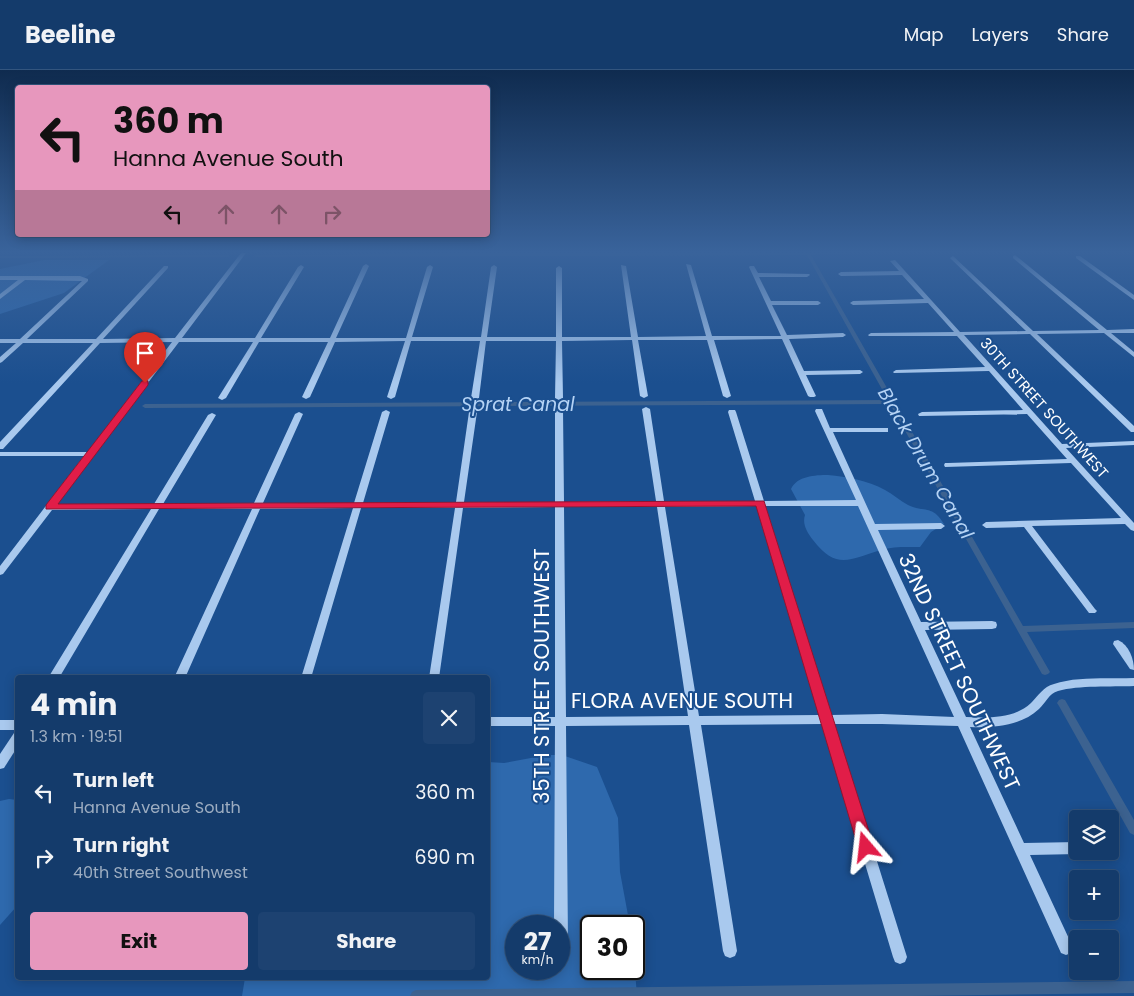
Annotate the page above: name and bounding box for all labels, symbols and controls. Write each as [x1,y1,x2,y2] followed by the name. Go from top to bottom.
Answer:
[25,18,116,51] text: Beeline
[904,22,944,47] text: Map
[972,22,1029,47] text: Layers
[1057,22,1109,47] text: Share
[113,96,224,145] text: 360 m
[30,105,95,170] icon: left
[113,143,344,174] text: Hanna Avenue South
[159,200,187,228] icon: left
[212,200,240,228] icon: ahead
[265,200,293,228] icon: ahead
[318,200,346,228] icon: right
[124,332,166,383] pin
[975,333,1113,483] street label: 30TH STREET SOUTHWEST
[131,339,159,367] icon: arrive
[871,382,980,544] water label: Black Drum Canal
[461,391,575,418] water label: Sprat Canal
[527,548,556,804] street label: 35TH STREET SOUTHWEST
[892,549,1027,795] street label: 32ND STREET SOUTHWEST
[30,683,118,726] text: 4 min
[571,686,793,715] street label: FLORA AVENUE SOUTH
[423,692,475,744] button: close
[30,725,123,748] text: 1.3 km · 19:51
[73,767,154,794] text: Turn left
[30,779,58,807] icon: left
[415,779,475,806] text: 360 m
[73,796,241,819] text: Hanna Avenue South
[1069,810,1119,980] map controls
[1069,810,1119,860] button: layers
[839,820,891,872] position arrow
[73,832,169,859] text: Turn right
[30,844,58,872] icon: right
[414,844,475,871] text: 690 m
[73,861,248,884] text: 40th Street Southwest
[1069,870,1119,920] button: +
[30,912,248,970] button: Exit
[258,912,475,970] button: Share
[580,915,645,980] speed limit sign: 30
[524,924,551,959] text: 27
[1069,930,1119,980] button: −
[522,951,553,968] text: km/h

